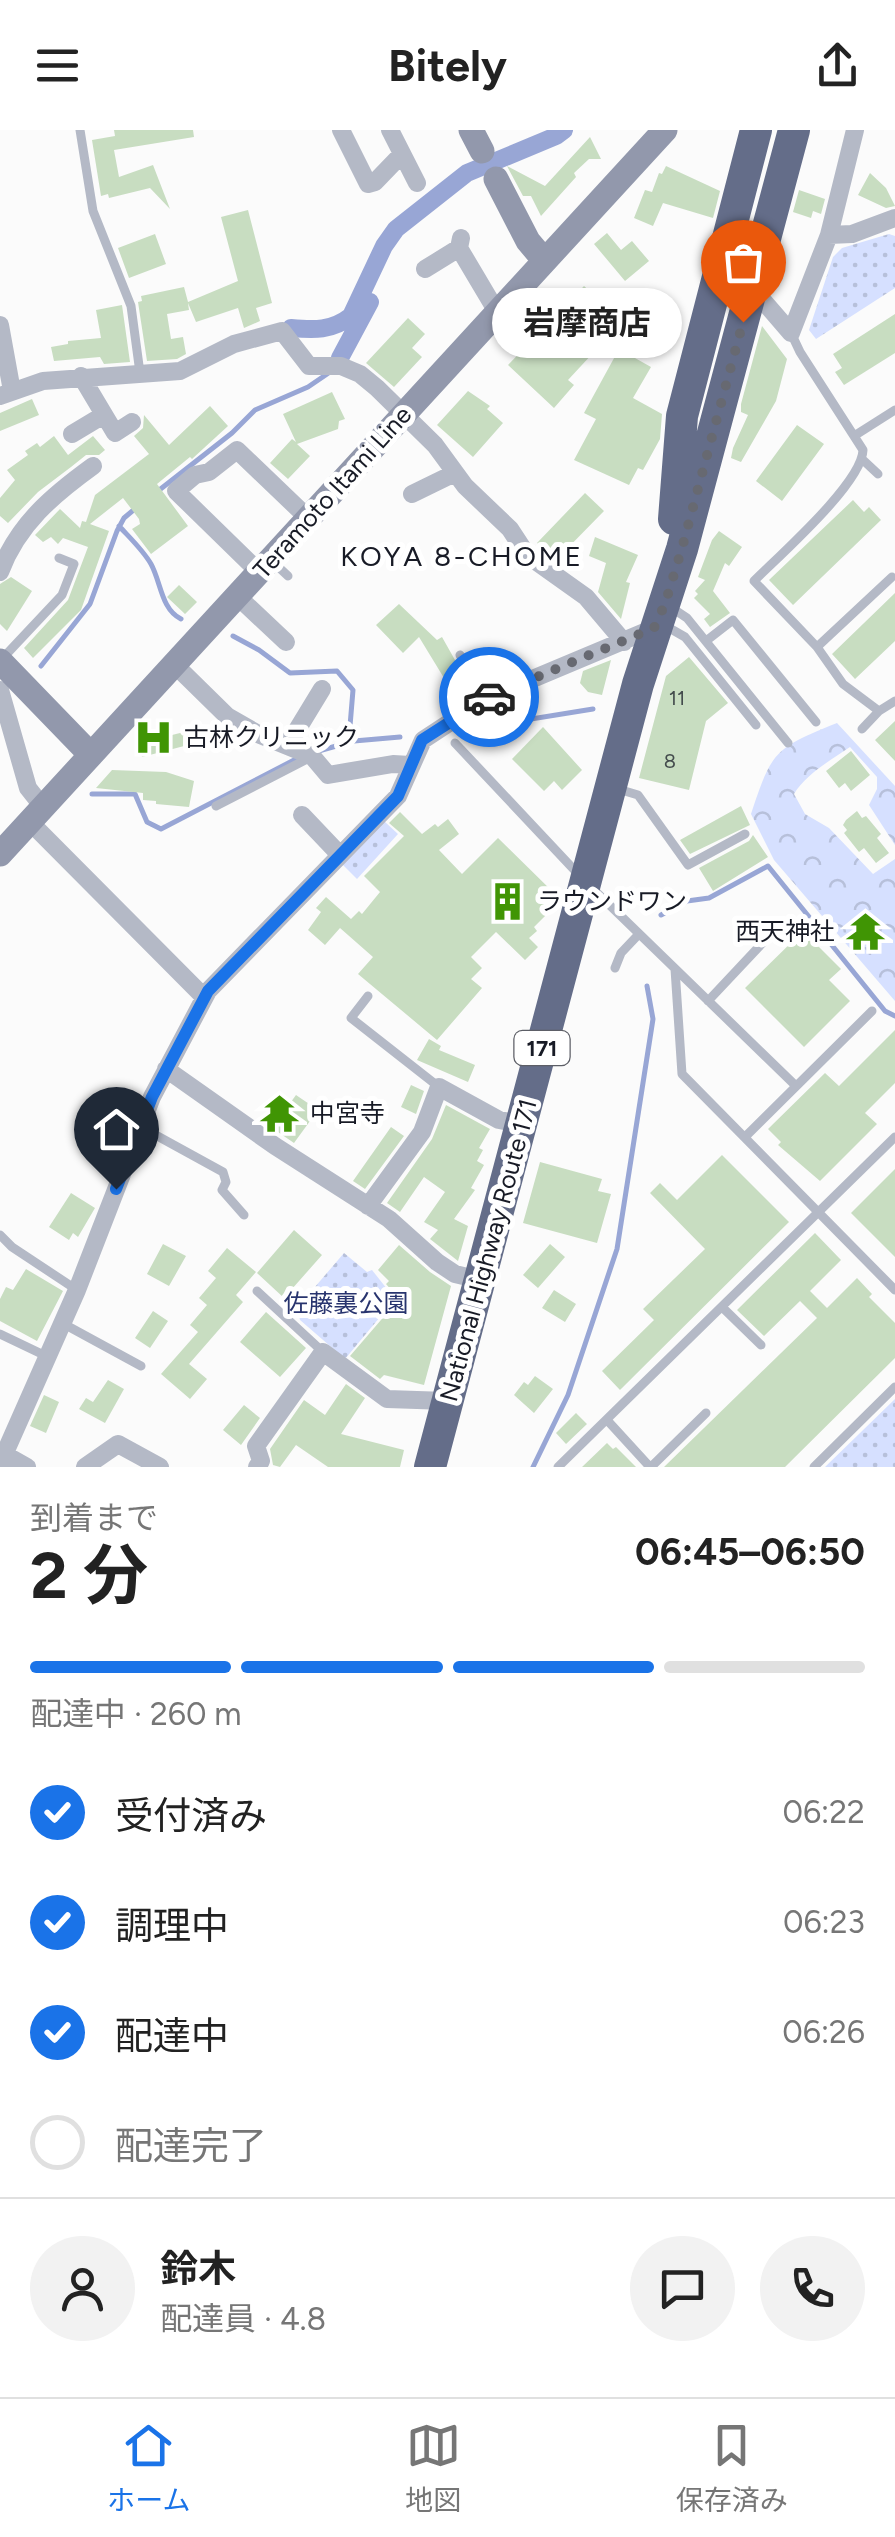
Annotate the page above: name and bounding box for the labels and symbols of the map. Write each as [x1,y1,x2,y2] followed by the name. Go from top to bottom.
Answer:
[701,220,786,323] pin
[493,287,683,357] callout: 岩摩商店
[247,400,417,584] street label: Teramoto Itami Line
[340,539,584,573] district label: KOYA 8-CHOME
[439,647,539,747] courier
[669,686,685,710] house number: 11
[133,716,175,758] hospital icon: 古林クリニック
[184,722,359,752] place label: 古林クリニック
[664,749,676,773] house number: 8
[486,880,528,922] building icon: ラウンドワン
[537,886,687,916] place label: ラウンドワン
[844,910,886,952] temple icon: 西天神社
[735,916,835,946] place label: 西天神社
[514,1031,570,1065] road number: 171
[74,1087,159,1190] pin
[259,1092,301,1134] temple icon: 中宮寺
[433,1096,543,1404] street label: National Highway Route 171
[310,1098,385,1128] place label: 中宮寺
[283,1288,409,1318] park label: 佐藤裏公園

